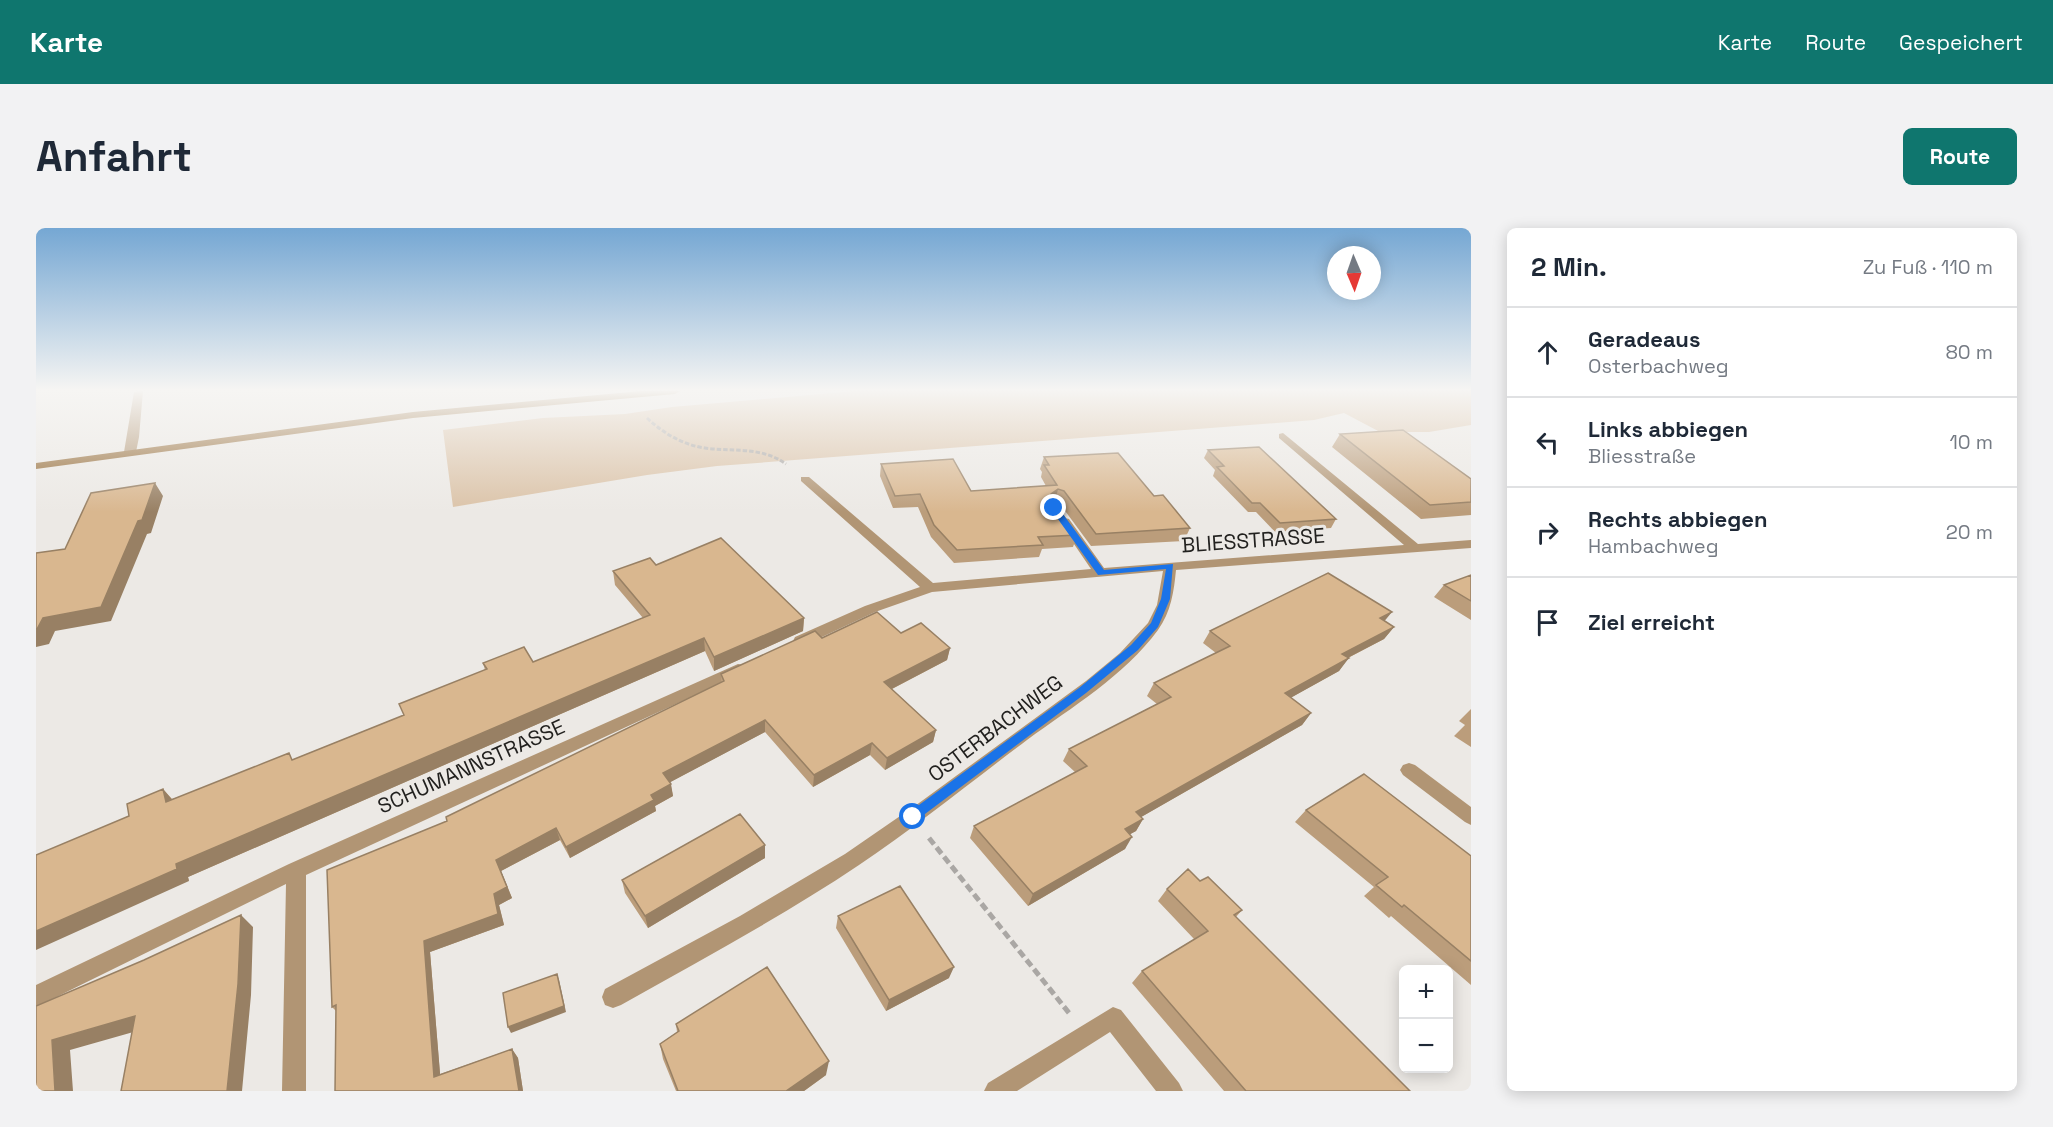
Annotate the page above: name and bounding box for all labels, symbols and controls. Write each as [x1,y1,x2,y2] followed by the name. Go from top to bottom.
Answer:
[30,24,103,60] text: Karte
[1718,29,1772,56] text: Karte
[1805,29,1866,56] text: Route
[1899,29,2023,56] text: Gespeichert
[1903,128,2017,185] button: Route
[36,130,192,183] text: Anfahrt
[1327,246,1381,300] north arrow
[1531,250,1607,284] text: 2 Min.
[1863,254,1993,280] text: Zu Fuß · 110 m
[1588,325,1700,353] text: Geradeaus
[1531,336,1564,369] icon: ahead
[1945,339,1993,365] text: 80 m
[1588,353,1729,379] text: Osterbachweg
[1588,415,1748,443] text: Links abbiegen
[1531,426,1564,459] icon: left
[1949,429,1993,455] text: 10 m
[1588,443,1696,469] text: Bliesstraße
[1040,494,1066,520] route end
[1588,505,1768,533] text: Rechts abbiegen
[1531,516,1564,549] icon: right
[1946,519,1993,545] text: 20 m
[1180,522,1326,558] street label: BLIESSTRASSE
[1588,533,1719,559] text: Hambachweg
[1531,606,1564,639] icon: arrive
[1588,608,1715,636] text: Ziel erreicht
[922,669,1068,787] street label: OSTERBACHWEG
[373,713,569,819] street label: SCHUMANNSTRASSE
[899,803,925,829] route start
[1399,965,1453,1073] map controls
[1399,965,1453,1019] button: +
[1399,1019,1453,1073] button: −

